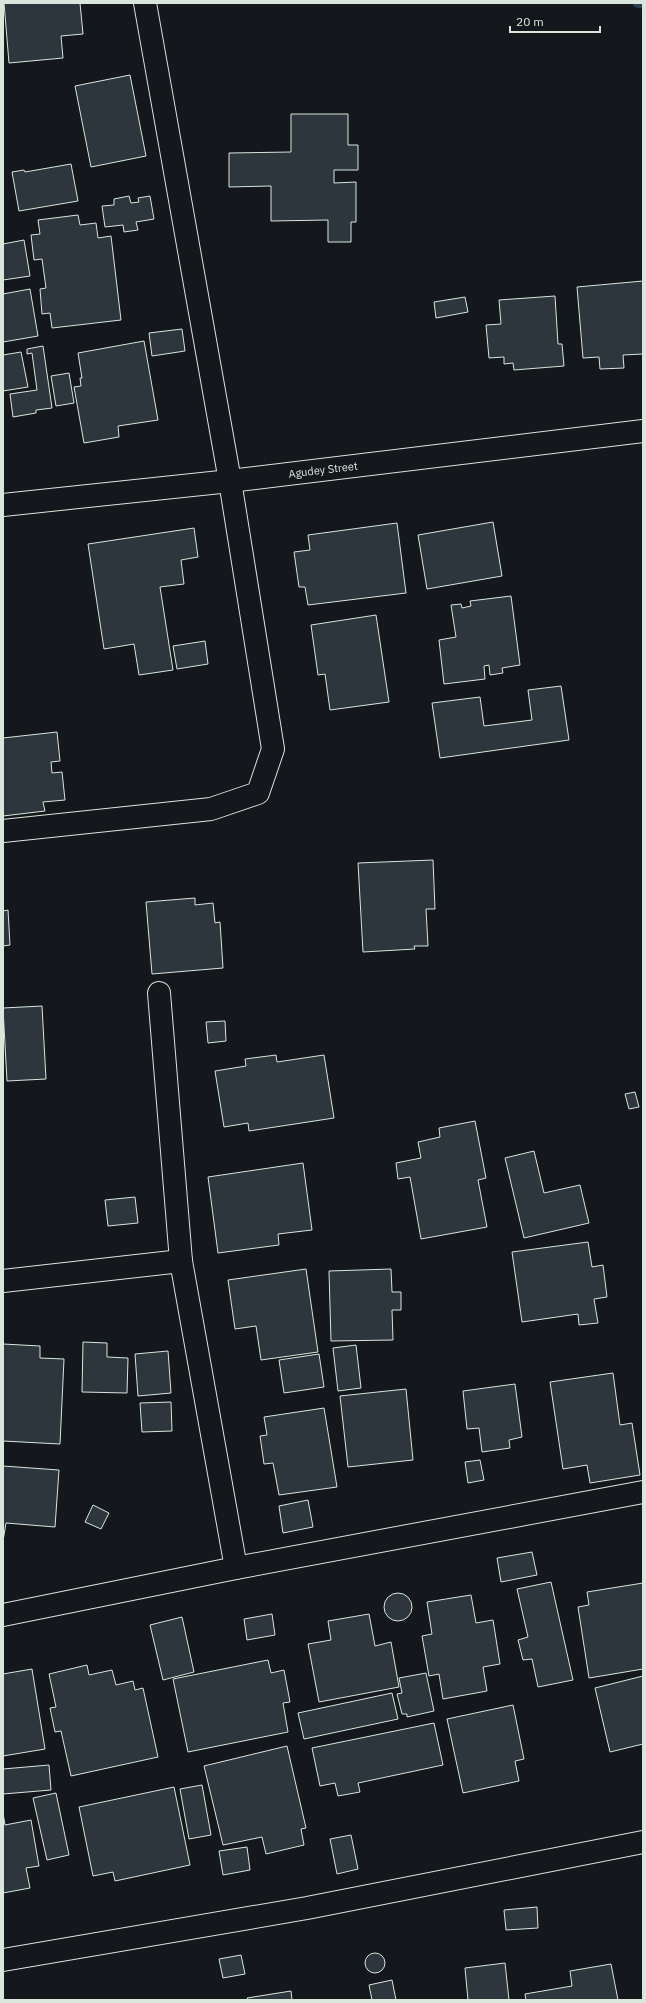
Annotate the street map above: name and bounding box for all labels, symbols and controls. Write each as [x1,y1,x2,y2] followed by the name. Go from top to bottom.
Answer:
[510,8,600,34] scale bar
[516,14,544,29] text: 20 m
[288,459,359,481] street label: Agudey Street

